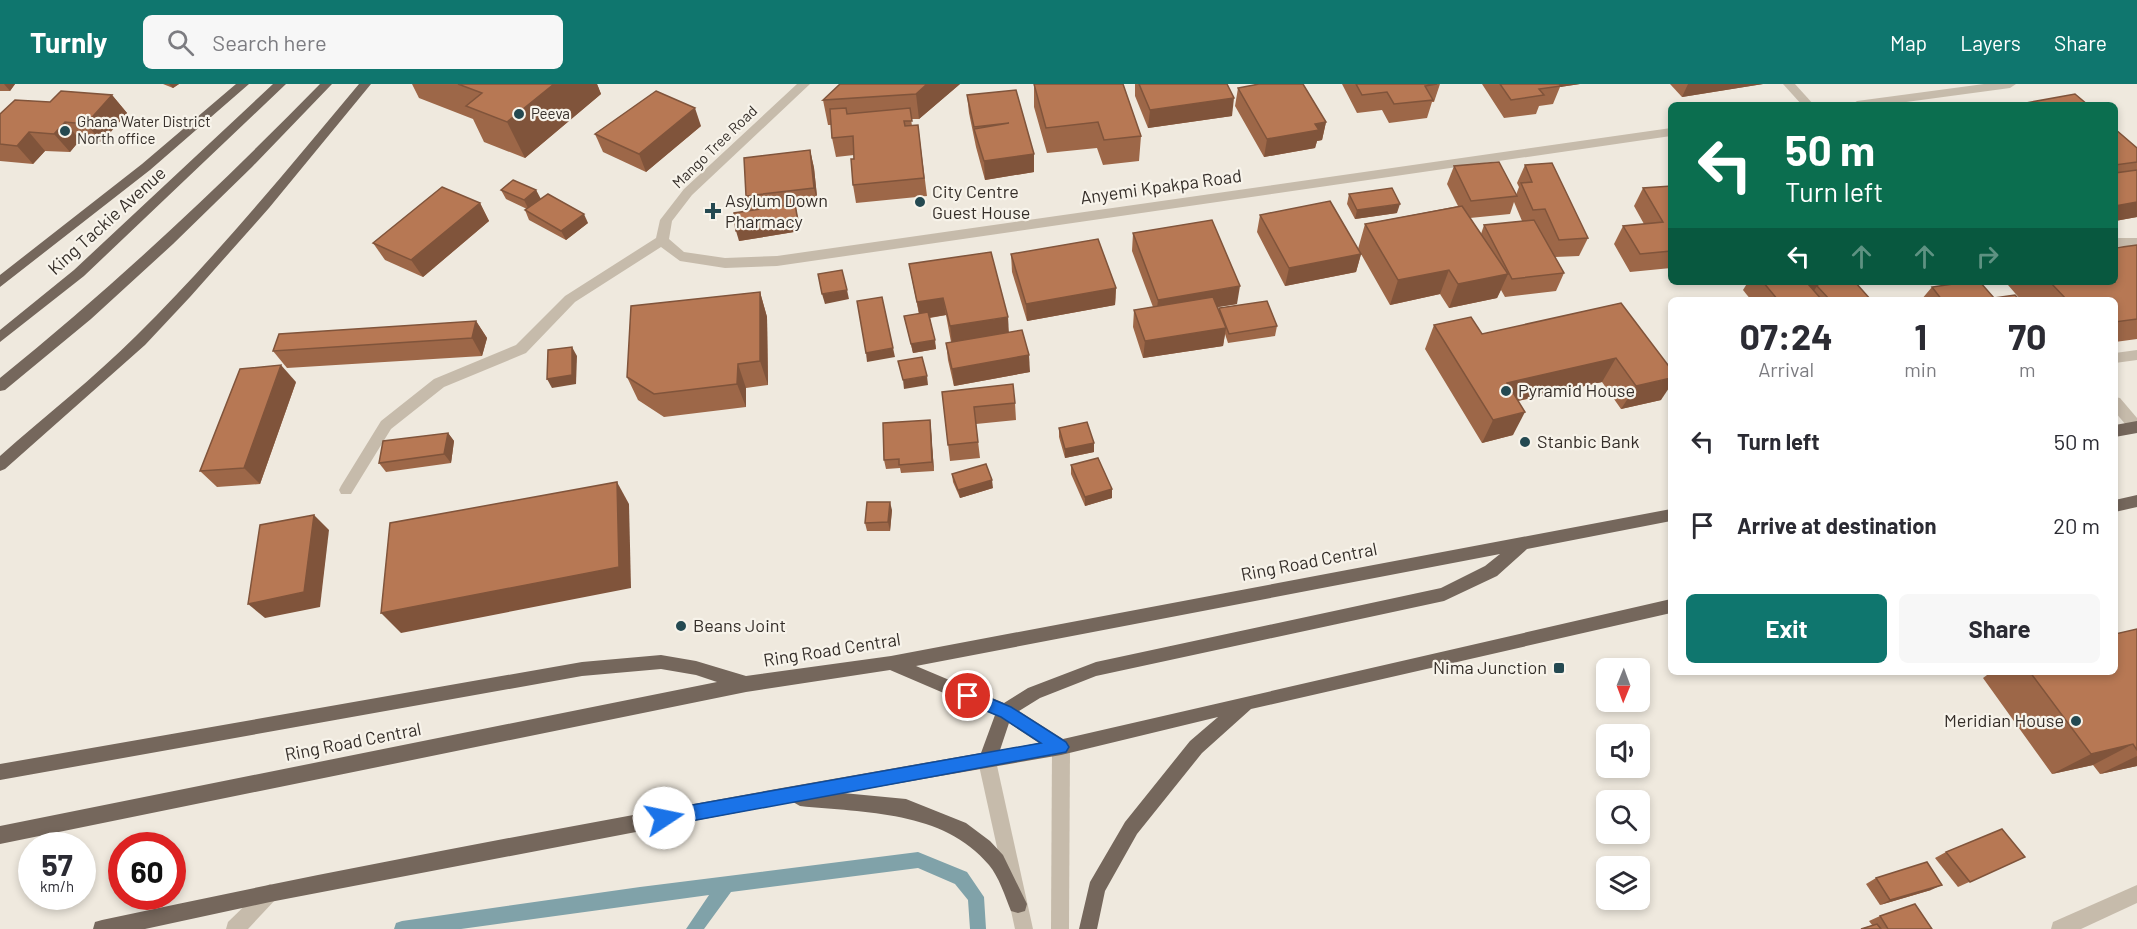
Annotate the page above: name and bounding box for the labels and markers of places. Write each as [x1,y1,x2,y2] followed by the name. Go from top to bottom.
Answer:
[531,104,570,122] place label: Peeva
[512,107,526,121] marker: Peeva
[77,112,211,147] place label: Ghana Water District North office
[58,124,72,138] marker: Ghana Water District North office
[932,180,1030,223] place label: City Centre Guest House
[725,189,828,232] place label: Asylum Down Pharmacy
[913,195,927,209] marker: City Centre Guest House
[706,204,720,218] marker: Asylum Down Pharmacy
[1518,379,1635,401] place label: Pyramid House
[1499,384,1513,398] marker: Pyramid House
[1537,430,1639,452] place label: Stanbic Bank
[1518,435,1532,449] marker: Stanbic Bank
[693,614,786,636] place label: Beans Joint
[674,619,688,633] marker: Beans Joint
[1433,656,1547,678] place label: Nima Junction
[1552,661,1566,675] marker: Nima Junction
[942,670,993,721] pin
[1944,709,2064,731] place label: Meridian House
[2069,714,2083,728] marker: Meridian House

